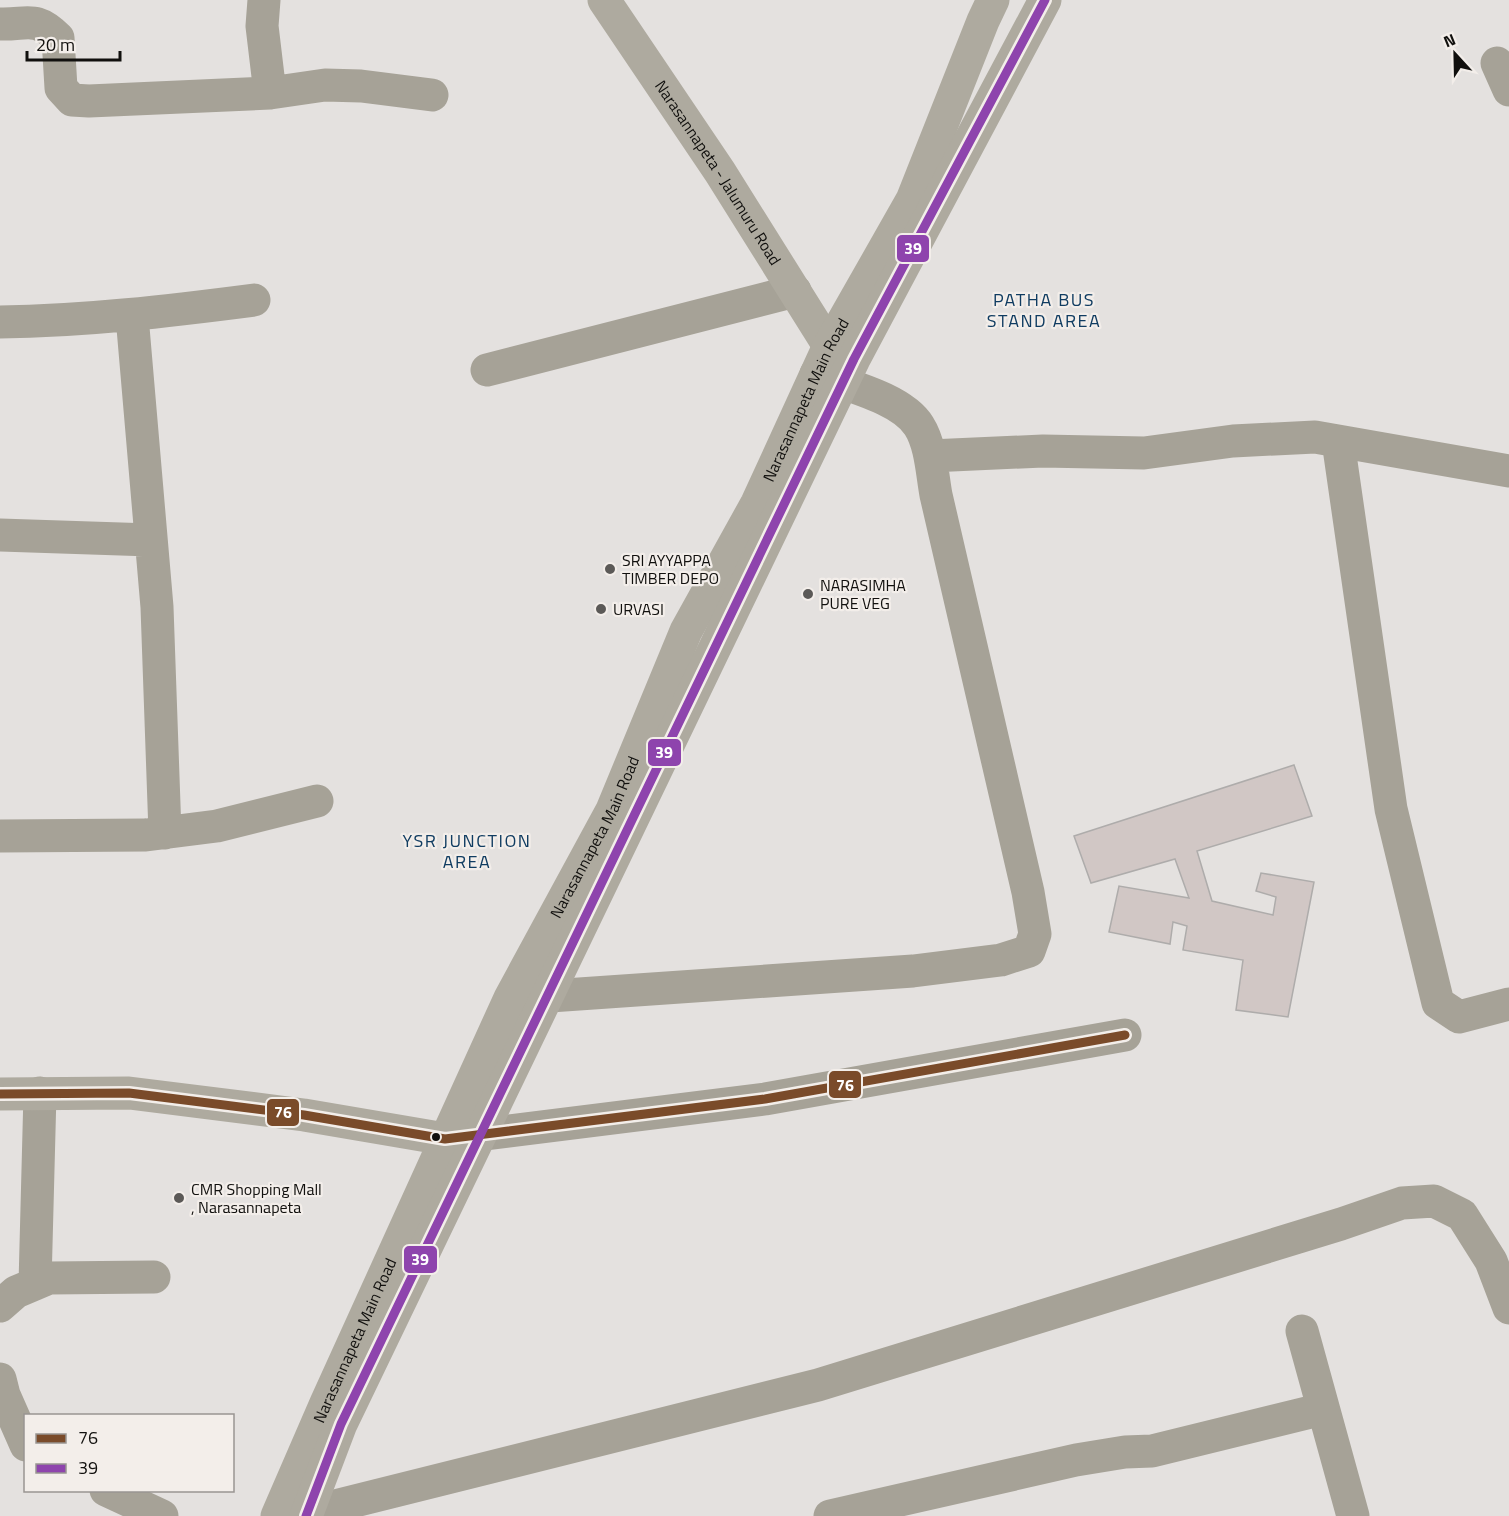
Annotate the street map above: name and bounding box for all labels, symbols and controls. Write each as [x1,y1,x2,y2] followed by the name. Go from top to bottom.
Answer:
[27,24,120,62] scale bar
[1425,24,1485,84] north arrow
[1440,27,1459,53] text: N
[36,31,75,58] text: 20 m
[649,75,787,270] street label: Narasannapeta - Jalumuru Road
[896,234,930,263] line badge: 39
[904,236,922,260] text: 39
[987,286,1101,334] district label: PATHA BUS STAND AREA
[756,313,855,486] street label: Narasannapeta Main Road
[622,548,719,590] place label: SRI AYYAPPA TIMBER DEPO
[603,562,617,576] marker: SRI AYYAPPA TIMBER DEPO
[820,573,906,615] place label: NARASIMHA PURE VEG
[801,587,815,601] marker: NARASIMHA PURE VEG
[613,597,664,621] place label: URVASI
[594,602,608,616] marker: URVASI
[647,738,682,767] line badge: 39
[655,740,673,764] text: 39
[544,752,645,922] street label: Narasannapeta Main Road
[403,827,531,875] district label: YSR JUNCTION AREA
[828,1070,862,1099] line badge: 76
[836,1073,854,1097] text: 76
[266,1098,300,1127] line badge: 76
[274,1100,292,1124] text: 76
[430,1131,442,1143] unlabelled marker
[191,1177,322,1219] place label: CMR Shopping Mall , Narasannapeta
[172,1191,186,1205] marker: CMR Shopping Mall , Narasannapeta
[403,1245,438,1274] line badge: 39
[411,1247,429,1271] text: 39
[307,1254,402,1427] street label: Narasannapeta Main Road
[24,1414,234,1492] legend
[78,1424,98,1451] text: 76
[78,1454,98,1481] text: 39

